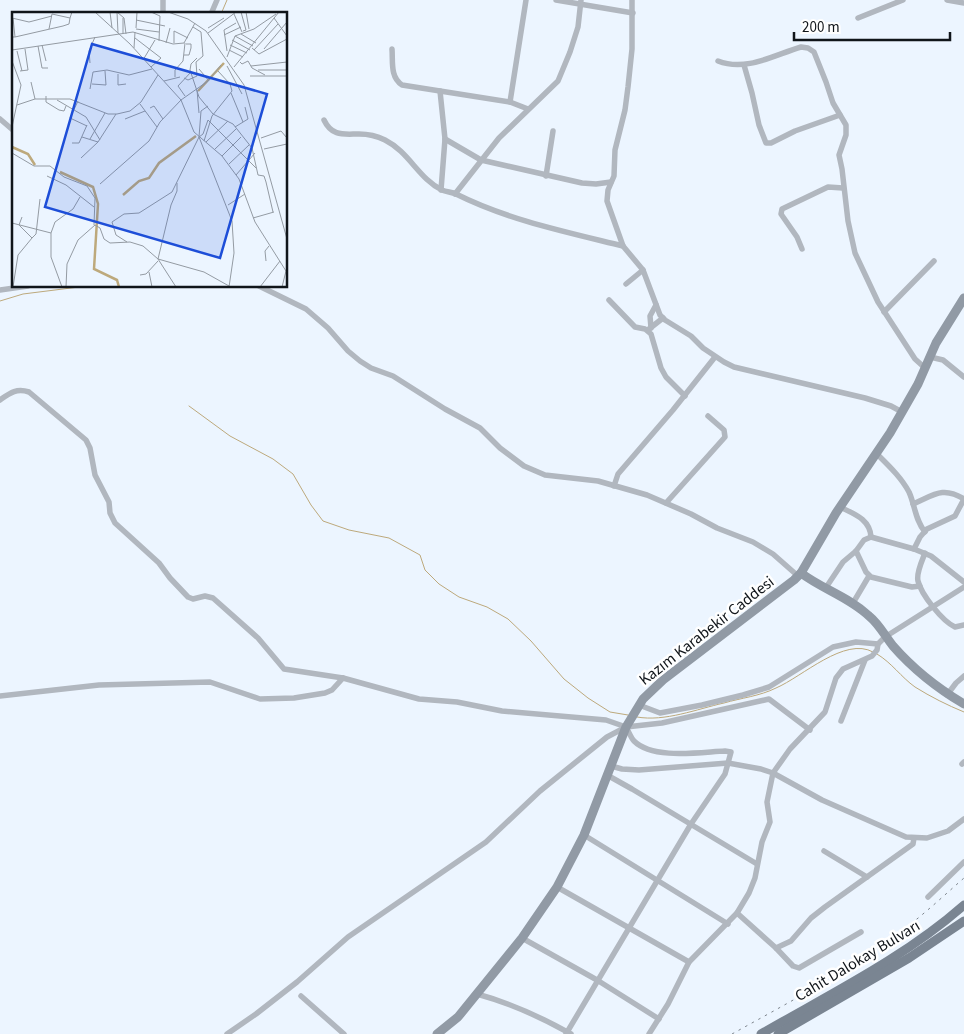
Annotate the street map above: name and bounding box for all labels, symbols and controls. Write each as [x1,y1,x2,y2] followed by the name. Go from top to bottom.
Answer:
[794,10,950,42] scale bar
[12,12,288,288] inset map
[802,17,840,38] text: 200 m
[634,571,779,691] street label: Kazım Karabekir Caddesi
[791,915,924,1007] street label: Cahit Dalokay Bulvarı

